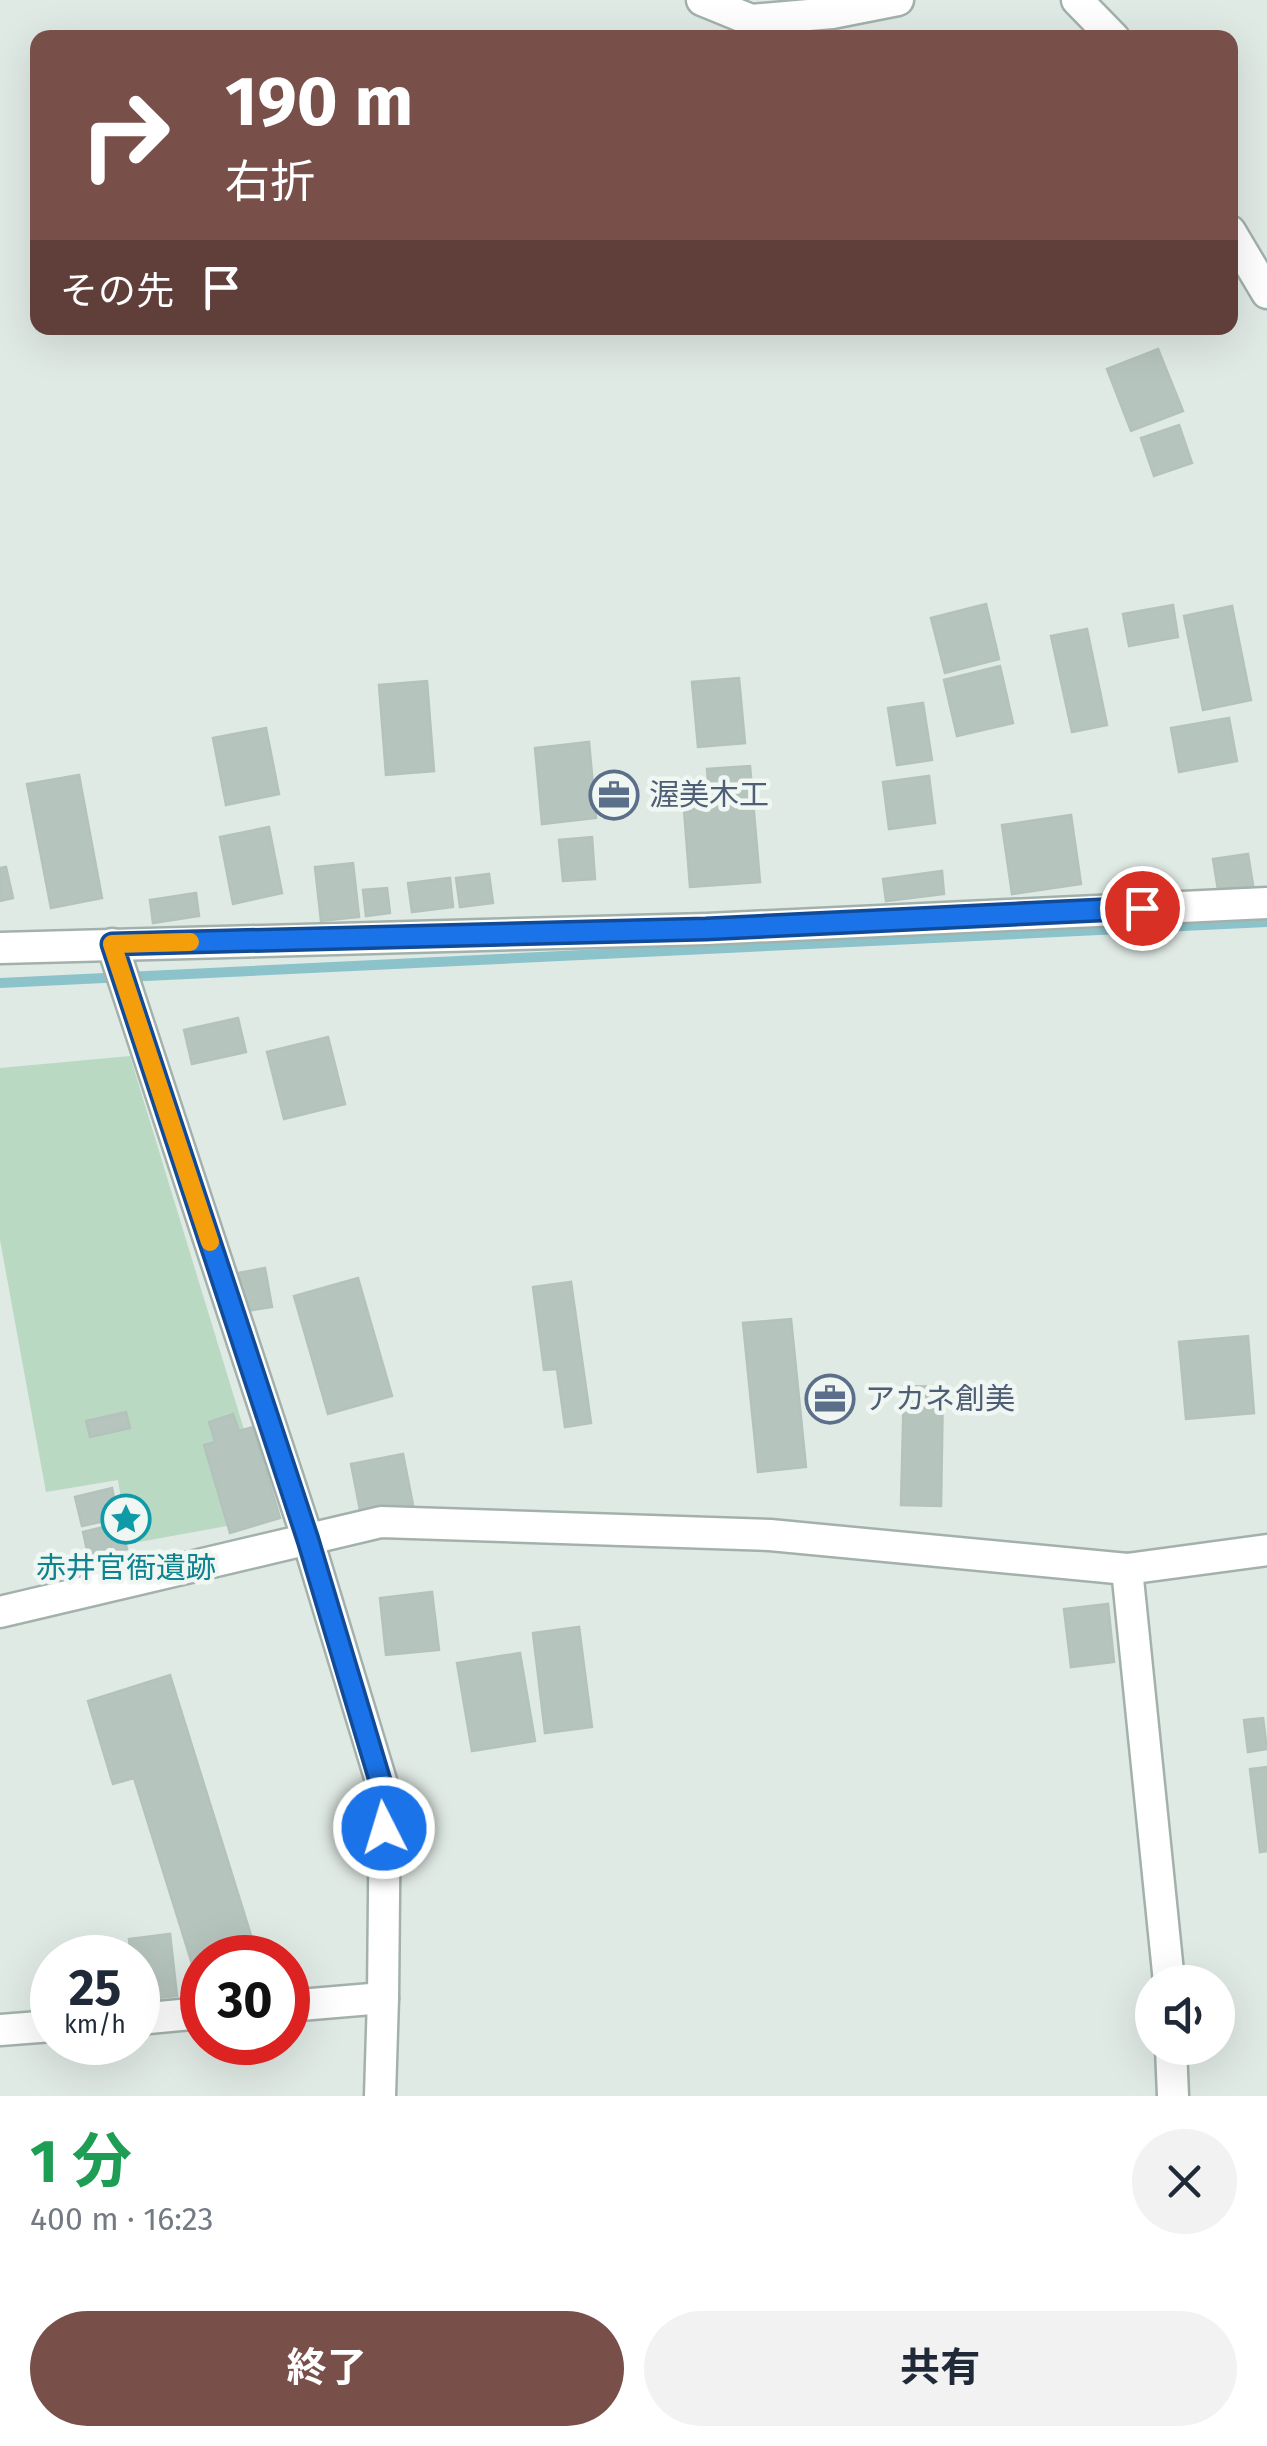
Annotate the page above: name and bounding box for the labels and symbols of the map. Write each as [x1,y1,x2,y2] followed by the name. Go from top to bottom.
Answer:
[588,769,640,821] office icon: 渥美木工
[649,777,769,813] place label: 渥美木工
[1100,866,1185,951] pin
[804,1373,856,1425] office icon: アカネ創美
[865,1381,1015,1417] place label: アカネ創美
[100,1493,152,1545] place icon: 赤井官衙遺跡
[36,1550,216,1586] place label: 赤井官衙遺跡
[332,1776,436,1880] position arrow
[180,1935,310,2065] speed limit sign: 30

